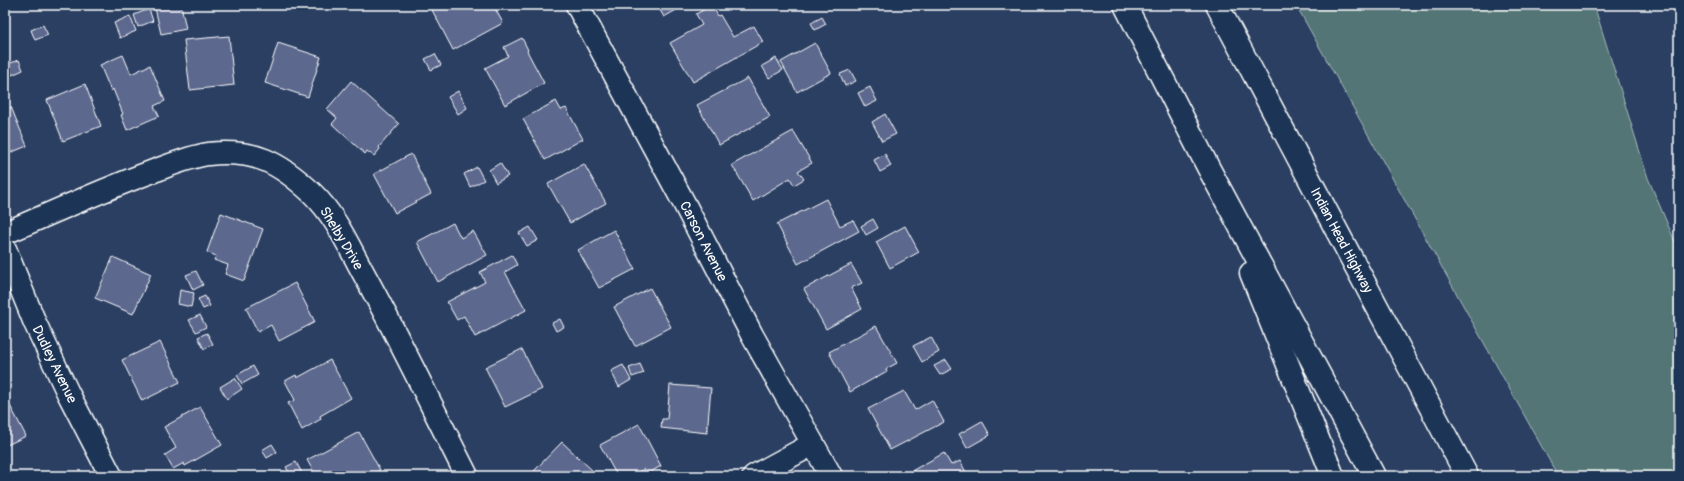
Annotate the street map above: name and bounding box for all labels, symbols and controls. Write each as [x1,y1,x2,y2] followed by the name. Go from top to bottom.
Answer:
[1307,185,1377,296] street label: Indian Head Highway
[676,198,731,284] street label: Carson Avenue
[316,204,367,273] street label: Shelby Drive
[28,322,81,406] street label: Dudley Avenue

